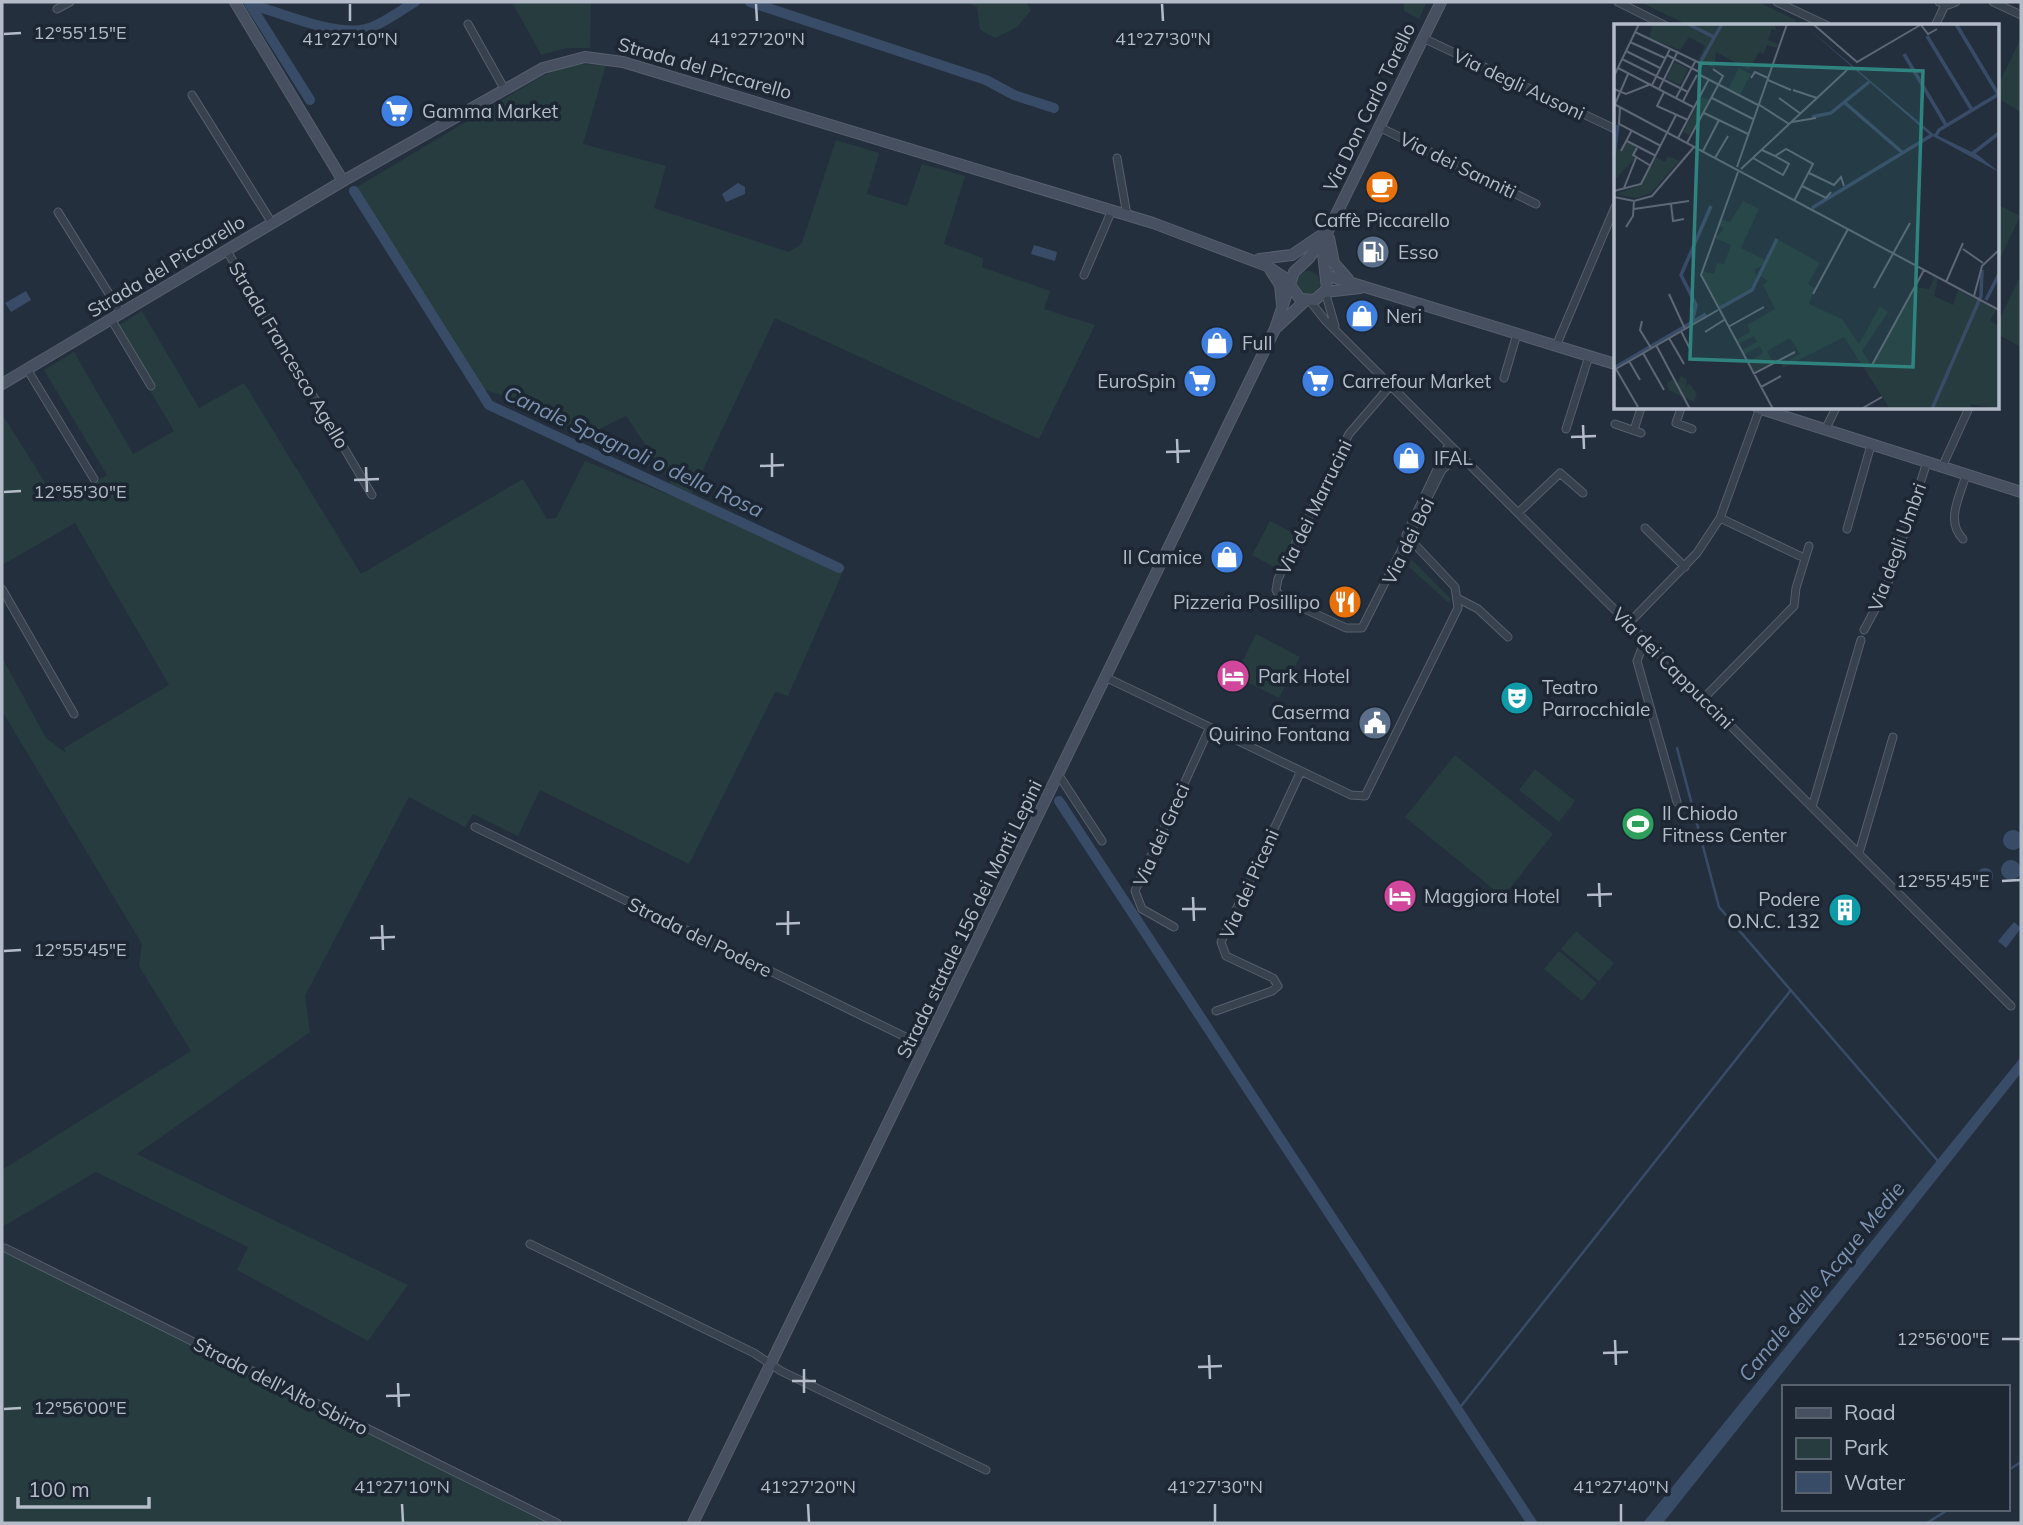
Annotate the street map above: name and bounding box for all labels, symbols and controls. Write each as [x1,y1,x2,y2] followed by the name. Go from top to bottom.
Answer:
[1318,19,1420,195] street label: Via Don Carlo Torello
[33,21,127,44] text: 12°55'15"E
[1614,24,1998,410] inset map
[302,27,398,50] text: 41°27'10"N
[709,27,805,50] text: 41°27'20"N
[1115,27,1211,50] text: 41°27'30"N
[615,32,795,104] street label: Strada del Piccarello
[1449,43,1589,125] street label: Via degli Ausoni
[378,92,416,130] supermarket icon: Gamma Market
[422,99,558,123] place label: Gamma Market
[1396,126,1520,204] street label: Via dei Sanniti
[1363,168,1401,206] cafe icon: Caffè Piccarello
[1314,208,1450,232] place label: Caffè Piccarello
[83,209,249,323] street label: Strada del Piccarello
[1354,233,1392,271] fuel station icon: Esso
[1398,240,1439,264] place label: Esso
[224,257,354,453] street label: Strada Francesco Agello
[1343,297,1381,335] shop icon: Neri
[1386,304,1422,328] place label: Neri
[1198,324,1236,362] shop icon: Full
[1242,331,1272,355] place label: Full
[1181,362,1219,400] supermarket icon: EuroSpin
[1299,362,1337,400] supermarket icon: Carrefour Market
[1097,369,1176,393] place label: EuroSpin
[1342,369,1491,393] place label: Carrefour Market
[500,379,768,523] water label: Canale Spagnoli o della Rosa
[1271,435,1357,579] street label: Via dei Marrucini
[1390,439,1428,477] shop icon: IFAL
[1434,446,1473,470] place label: IFAL
[33,480,127,503] text: 12°55'30"E
[1863,480,1931,614] street label: Via degli Umbri
[1377,494,1439,588] street label: Via dei Boi
[1208,538,1246,576] shop icon: Il Camice
[1123,545,1202,569] place label: Il Camice
[1326,583,1364,621] restaurant icon: Pizzeria Posillipo
[1173,590,1320,614] place label: Pizzeria Posillipo
[1607,602,1739,734] street label: Via dei Cappuccini
[1214,657,1252,695] hotel icon: Park Hotel
[1258,664,1350,688] place label: Park Hotel
[1542,675,1650,721] place label: Teatro Parrocchiale
[1498,679,1536,717] theatre icon: Teatro Parrocchiale
[1209,700,1350,746] place label: Caserma Quirino Fontana
[1356,704,1394,742] public building icon: Caserma Quirino Fontana
[891,776,1047,1062] street label: Strada statale 156 dei Monti Lepini
[1128,780,1194,890] street label: Via dei Greci
[1662,801,1787,847] place label: Il Chiodo Fitness Center
[1619,805,1657,843] sports icon: Il Chiodo Fitness Center
[1214,825,1284,943] street label: Via dei Piceni
[1896,869,1990,892] text: 12°55'45"E
[1381,877,1419,915] hotel icon: Maggiora Hotel
[1424,884,1560,908] place label: Maggiora Hotel
[1727,887,1820,933] place label: Podere O.N.C. 132
[1826,891,1864,929] building icon: Podere O.N.C. 132
[624,892,776,982] street label: Strada del Podere
[33,938,127,961] text: 12°55'45"E
[1732,1176,1910,1386] water label: Canale delle Acque Medie
[1896,1327,1990,1350] text: 12°56'00"E
[190,1332,372,1440] street label: Strada dell'Alto Sbirro
[1782,1385,2009,1511] legend
[33,1396,127,1419] text: 12°56'00"E
[1844,1399,1895,1425] text: Road
[1844,1434,1888,1460] text: Park
[18,1466,149,1510] scale bar
[1844,1469,1905,1495] text: Water
[354,1475,450,1498] text: 41°27'10"N
[760,1475,856,1498] text: 41°27'20"N
[1167,1475,1263,1498] text: 41°27'30"N
[1573,1475,1669,1498] text: 41°27'40"N
[28,1476,90,1502] text: 100 m

